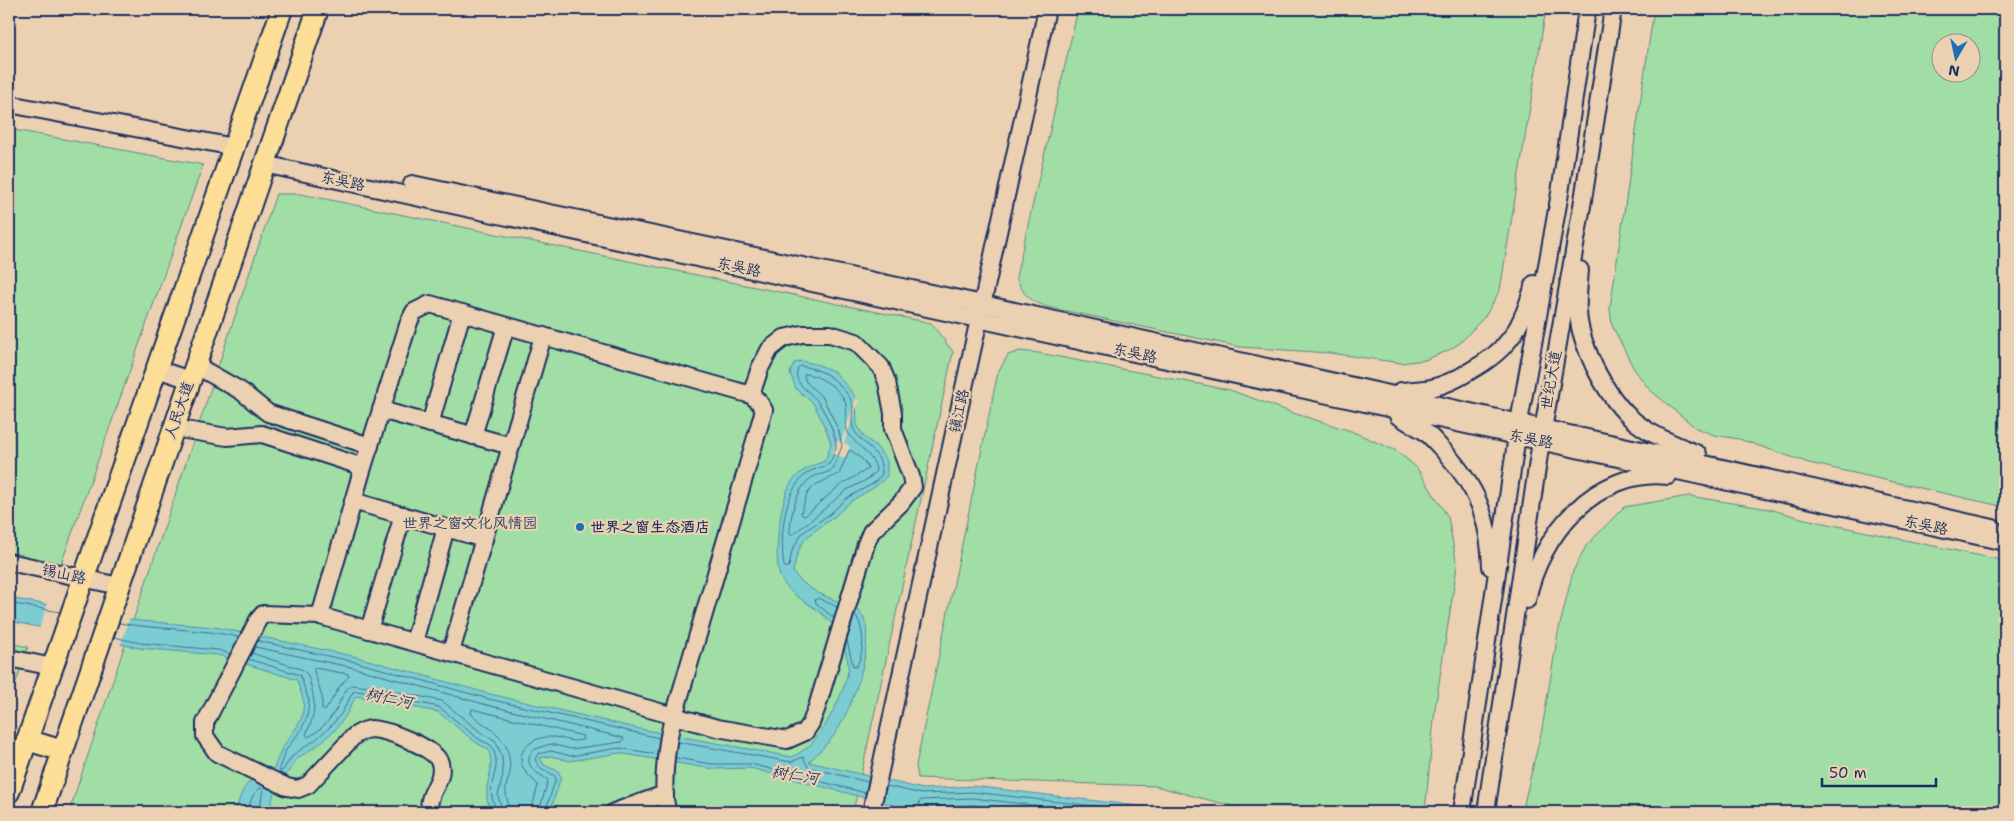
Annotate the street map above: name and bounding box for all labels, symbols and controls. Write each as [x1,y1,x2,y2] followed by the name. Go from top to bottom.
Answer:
[1932,32,1982,82] north arrow
[1947,61,1961,81] text: N
[319,167,367,195] street label: 东吴路
[715,253,763,281] street label: 东吴路
[1111,339,1159,367] street label: 东吴路
[1536,349,1566,411] street label: 世纪大道
[160,378,198,442] street label: 人民大道
[945,387,973,435] street label: 镇江路
[1507,425,1555,453] street label: 东吴路
[1902,511,1950,539] street label: 东吴路
[402,513,538,533] park label: 世界之窗文化风情园
[590,517,710,537] place label: 世界之窗生态酒店
[574,521,586,533] marker: 世界之窗生态酒店
[40,560,88,588] street label: 锡山路
[363,683,418,714] water label: 树仁河
[1822,756,1935,788] scale bar
[770,761,823,790] water label: 树仁河
[1829,763,1867,783] text: 50 m

